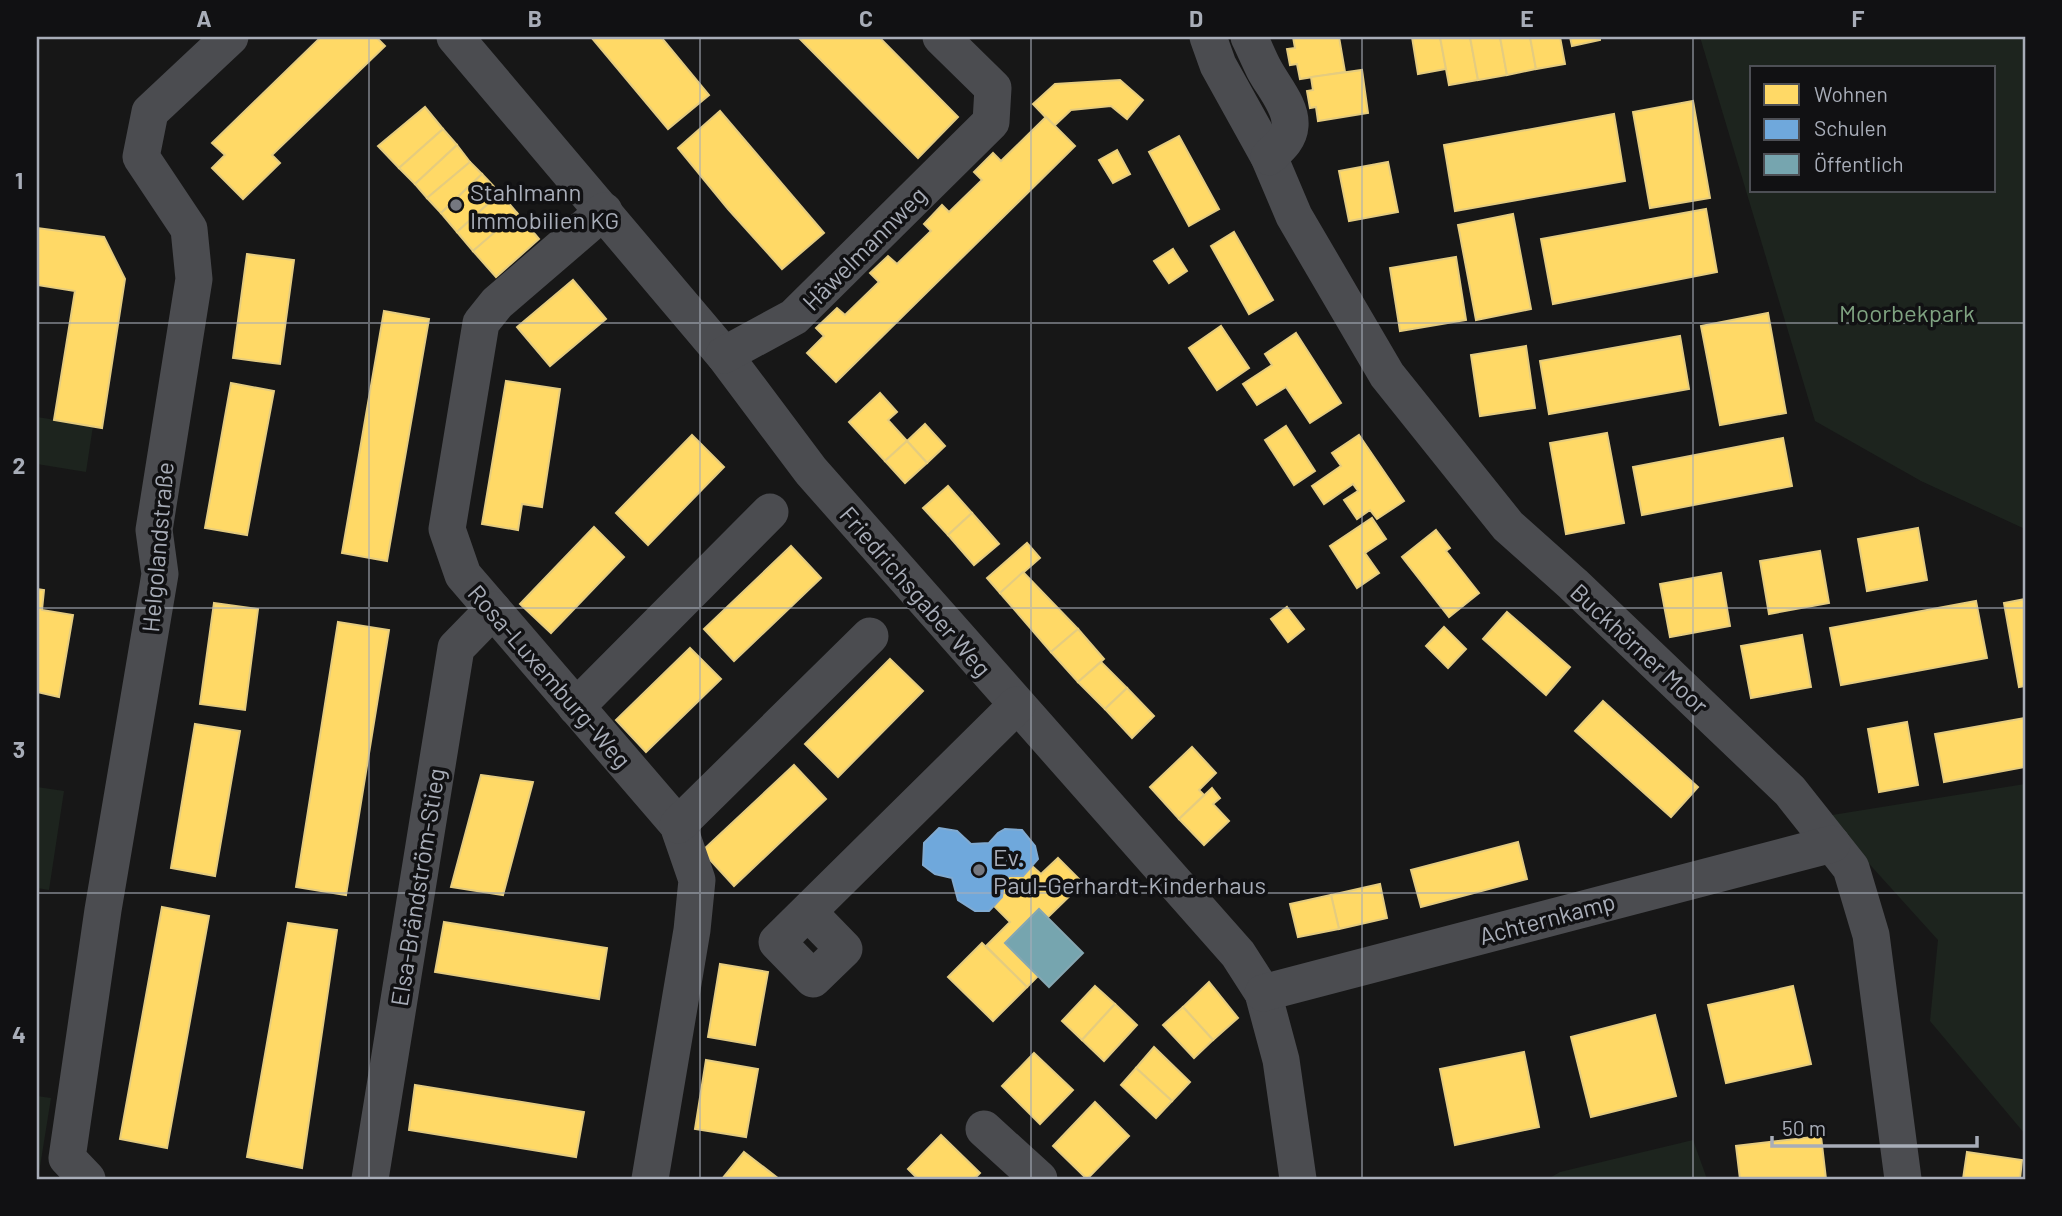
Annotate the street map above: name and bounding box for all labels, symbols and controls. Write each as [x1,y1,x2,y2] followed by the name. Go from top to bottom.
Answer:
[196,4,212,32] text: A
[528,4,542,32] text: B
[859,4,873,32] text: C
[1189,4,1203,32] text: D
[1520,4,1534,32] text: E
[1852,4,1865,32] text: F
[1750,66,1996,192] legend
[1814,81,1888,106] text: Wohnen
[1814,115,1887,140] text: Schulen
[1814,151,1904,176] text: Öffentlich
[15,166,23,194] text: 1
[470,177,619,234] place label: Stahlmann Immobilien KG
[796,180,932,316] street label: Häwelmannweg
[448,197,464,213] marker: Stahlmann Immobilien KG
[1839,298,1975,327] park label: Moorbekpark
[13,451,25,479] text: 2
[135,461,179,633] street label: Helgolandstraße
[834,500,998,682] street label: Friedrichsgaber Weg
[1565,577,1715,719] street label: Buckhörner Moor
[463,578,637,774] street label: Rosa-Luxemburg-Weg
[13,735,25,763] text: 3
[384,766,450,1008] street label: Elsa-Brändström-Stieg
[993,842,1266,899] place label: Ev. Paul-Gerhardt-Kinderhaus
[971,862,987,878] marker: Ev. Paul-Gerhardt-Kinderhaus
[1476,886,1618,950] street label: Achternkamp
[12,1020,26,1048] text: 4
[1772,1104,1976,1148] scale bar
[1782,1115,1826,1140] text: 50 m

